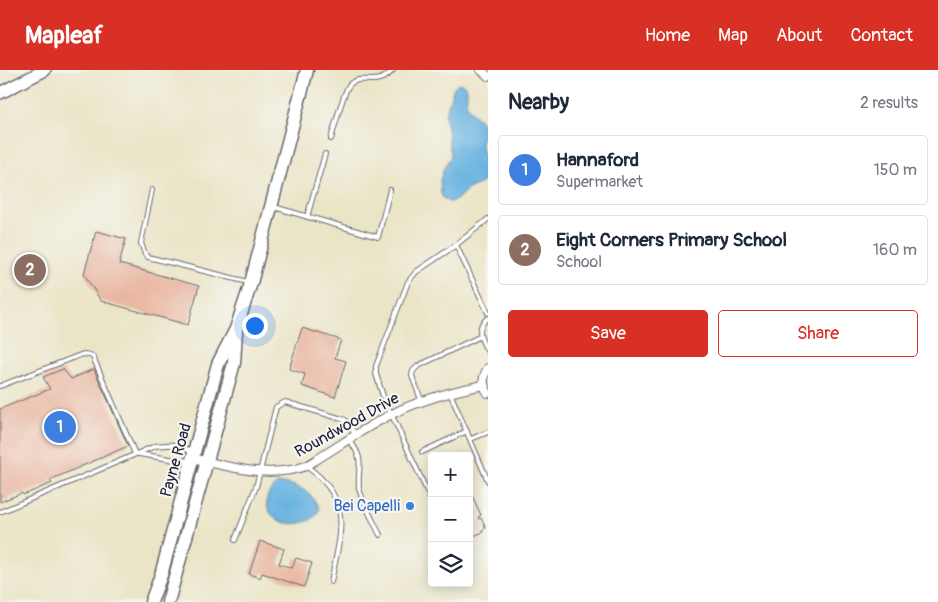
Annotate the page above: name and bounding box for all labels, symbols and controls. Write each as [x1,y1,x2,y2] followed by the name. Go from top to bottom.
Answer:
[25,21,103,50] text: Mapleaf
[645,24,690,47] text: Home
[718,24,748,47] text: Map
[776,24,822,47] text: About
[850,24,913,47] text: Contact
[508,89,569,116] text: Nearby
[860,93,918,113] text: 2 results
[556,148,639,172] text: Hannaford
[522,160,528,180] text: 1
[873,160,917,180] text: 150 m
[556,172,643,192] text: Supermarket
[556,228,787,252] text: Eight Corners Primary School
[521,240,529,260] text: 2
[873,240,917,260] text: 160 m
[14,251,46,289] pin: 2
[556,252,602,272] text: School
[508,310,708,357] button: Save
[718,310,918,357] button: Share
[242,313,268,339] your location
[291,388,403,462] street label: Roundwood Drive
[44,408,76,446] pin: 1
[156,421,196,499] street label: Payne Road
[428,452,473,587] map controls
[428,452,473,497] button: +
[334,496,400,516] place label: Bei Capelli
[428,497,473,542] button: −
[404,500,416,512] marker: Bei Capelli
[428,542,473,587] button: layers

